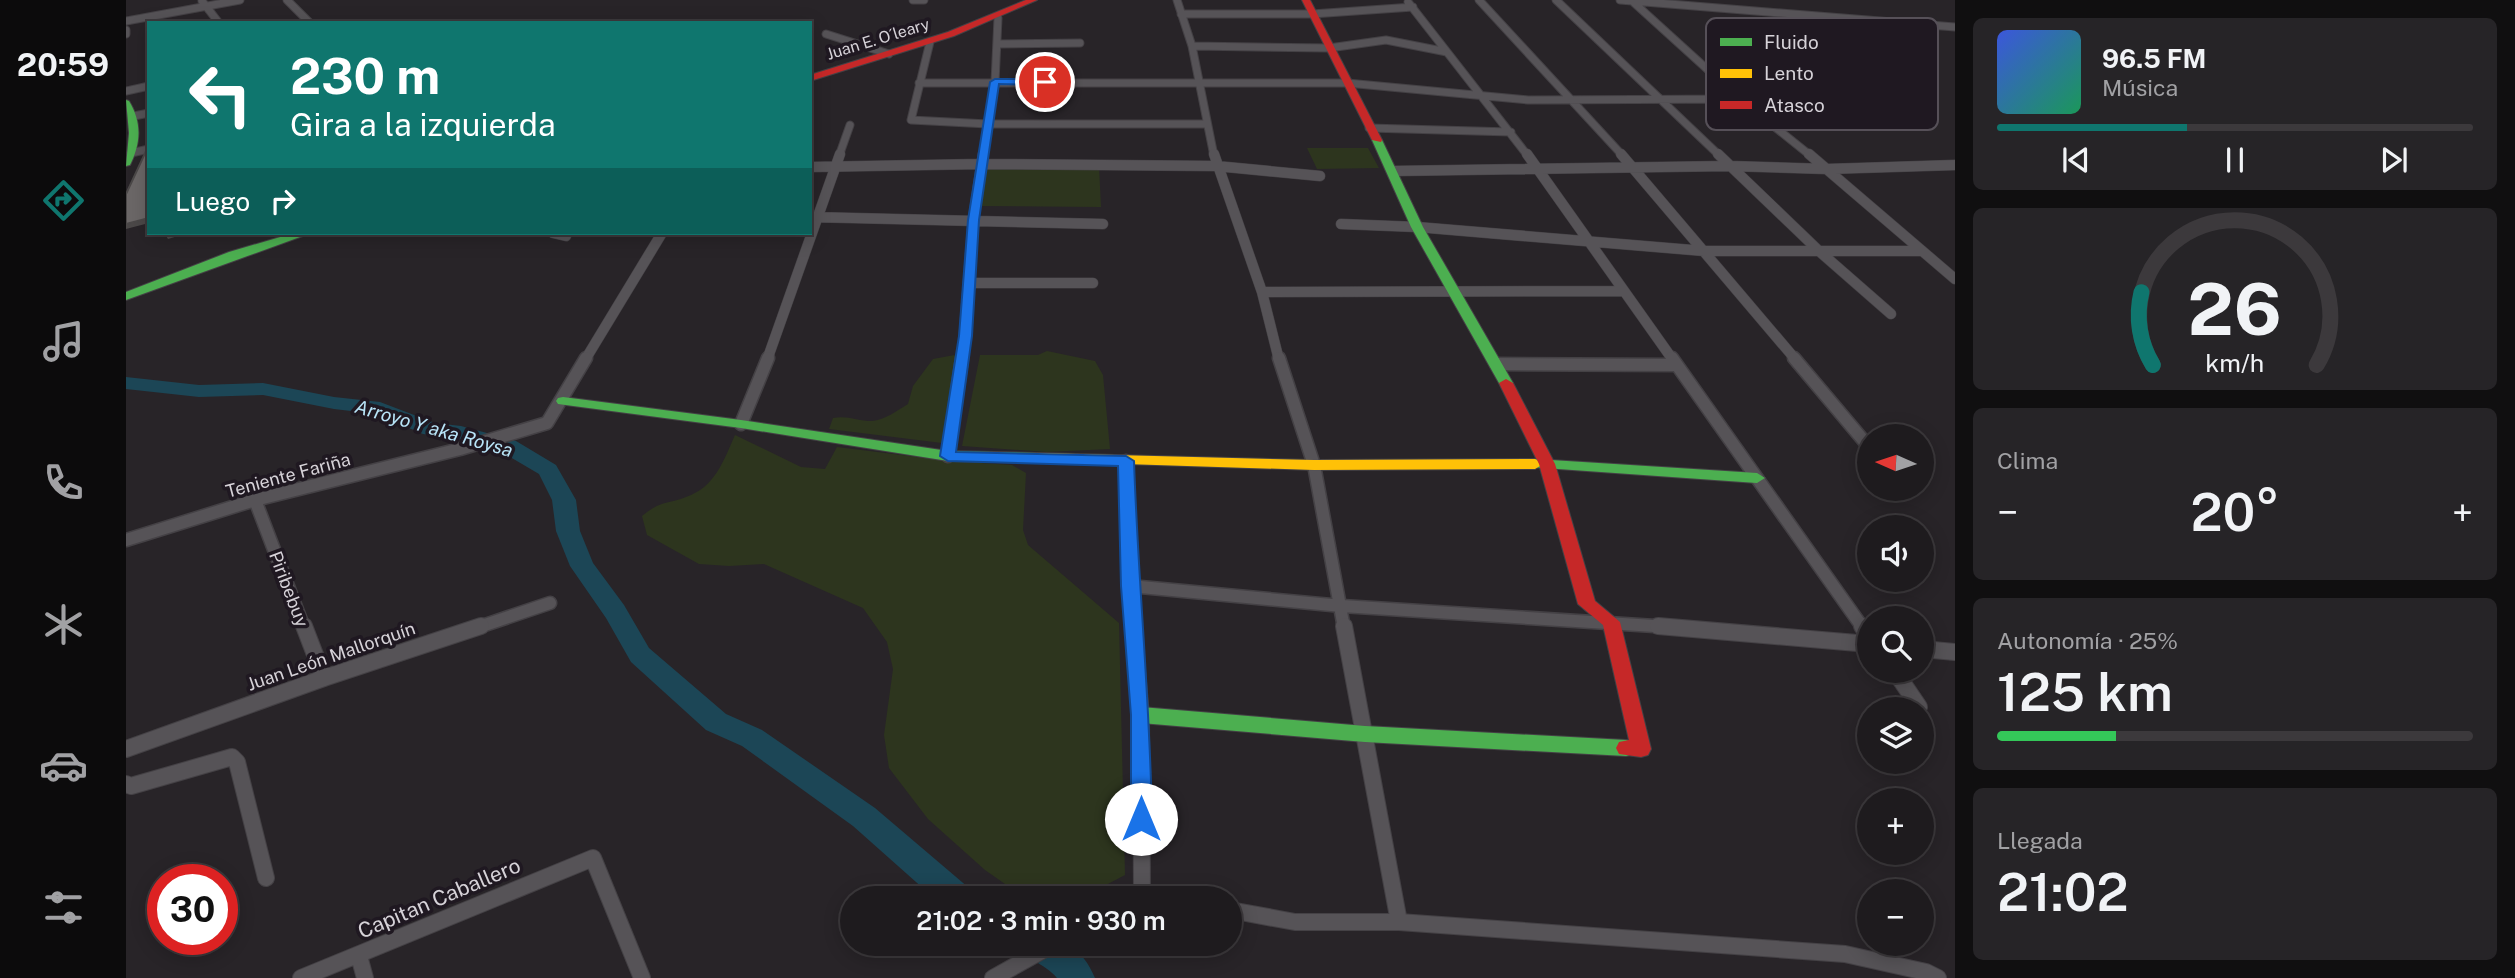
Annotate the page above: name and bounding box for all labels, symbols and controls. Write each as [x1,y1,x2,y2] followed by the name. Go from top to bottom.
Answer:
[824,14,932,64] street label: Juan E. O´leary
[1706,18,1938,130] legend
[1764,31,1819,53] text: Fluido
[2102,43,2206,74] text: 96.5 FM
[17,46,109,83] text: 20:59
[290,47,440,105] text: 230 m
[175,49,266,140] icon: left
[1015,52,1075,112] pin
[1764,62,1814,84] text: Lento
[1026,63,1064,101] icon: arrive
[2102,74,2178,101] text: Música
[1764,94,1825,116] text: Atasco
[290,106,556,143] text: Gira a la izquierda
[2057,141,2095,179] icon: previous
[2216,141,2254,179] icon: pause
[2375,141,2413,179] icon: next
[39,176,88,225] icon: directions
[264,182,302,220] icon: right
[175,186,250,217] text: Luego
[2188,266,2282,351] text: 26
[39,317,88,366] icon: music
[2206,348,2264,378] text: km/h
[353,395,515,461] water label: Arroyo Y aka Roysa
[1857,424,1934,500] north arrow
[1857,424,1934,956] map controls
[1997,447,2058,474] text: Clima
[223,448,353,502] street label: Teniente Fariña
[39,458,88,507] icon: phone
[2190,482,2280,543] text: 20°
[1997,490,2018,535] text: −
[2452,490,2473,535] text: +
[1857,515,1934,592] button: sound
[265,548,313,630] street label: Piribebuy
[39,600,88,649] icon: climate
[1857,606,1934,683] button: search
[244,617,418,695] street label: Juan León Mallorquín
[1997,627,2178,654] text: Autonomía · 25%
[1997,662,2173,723] text: 125 km
[1857,697,1934,774] button: layers
[39,741,88,790] icon: car
[1104,782,1178,856] position arrow
[1857,788,1934,865] button: +
[1997,827,2083,854] text: Llegada
[354,852,524,944] street label: Capitan Caballero
[1997,862,2129,923] text: 21:02
[147,864,238,955] speed limit sign: 30
[1857,879,1934,956] button: −
[39,883,88,932] icon: filters
[916,905,1166,936] text: 21:02 · 3 min · 930 m

